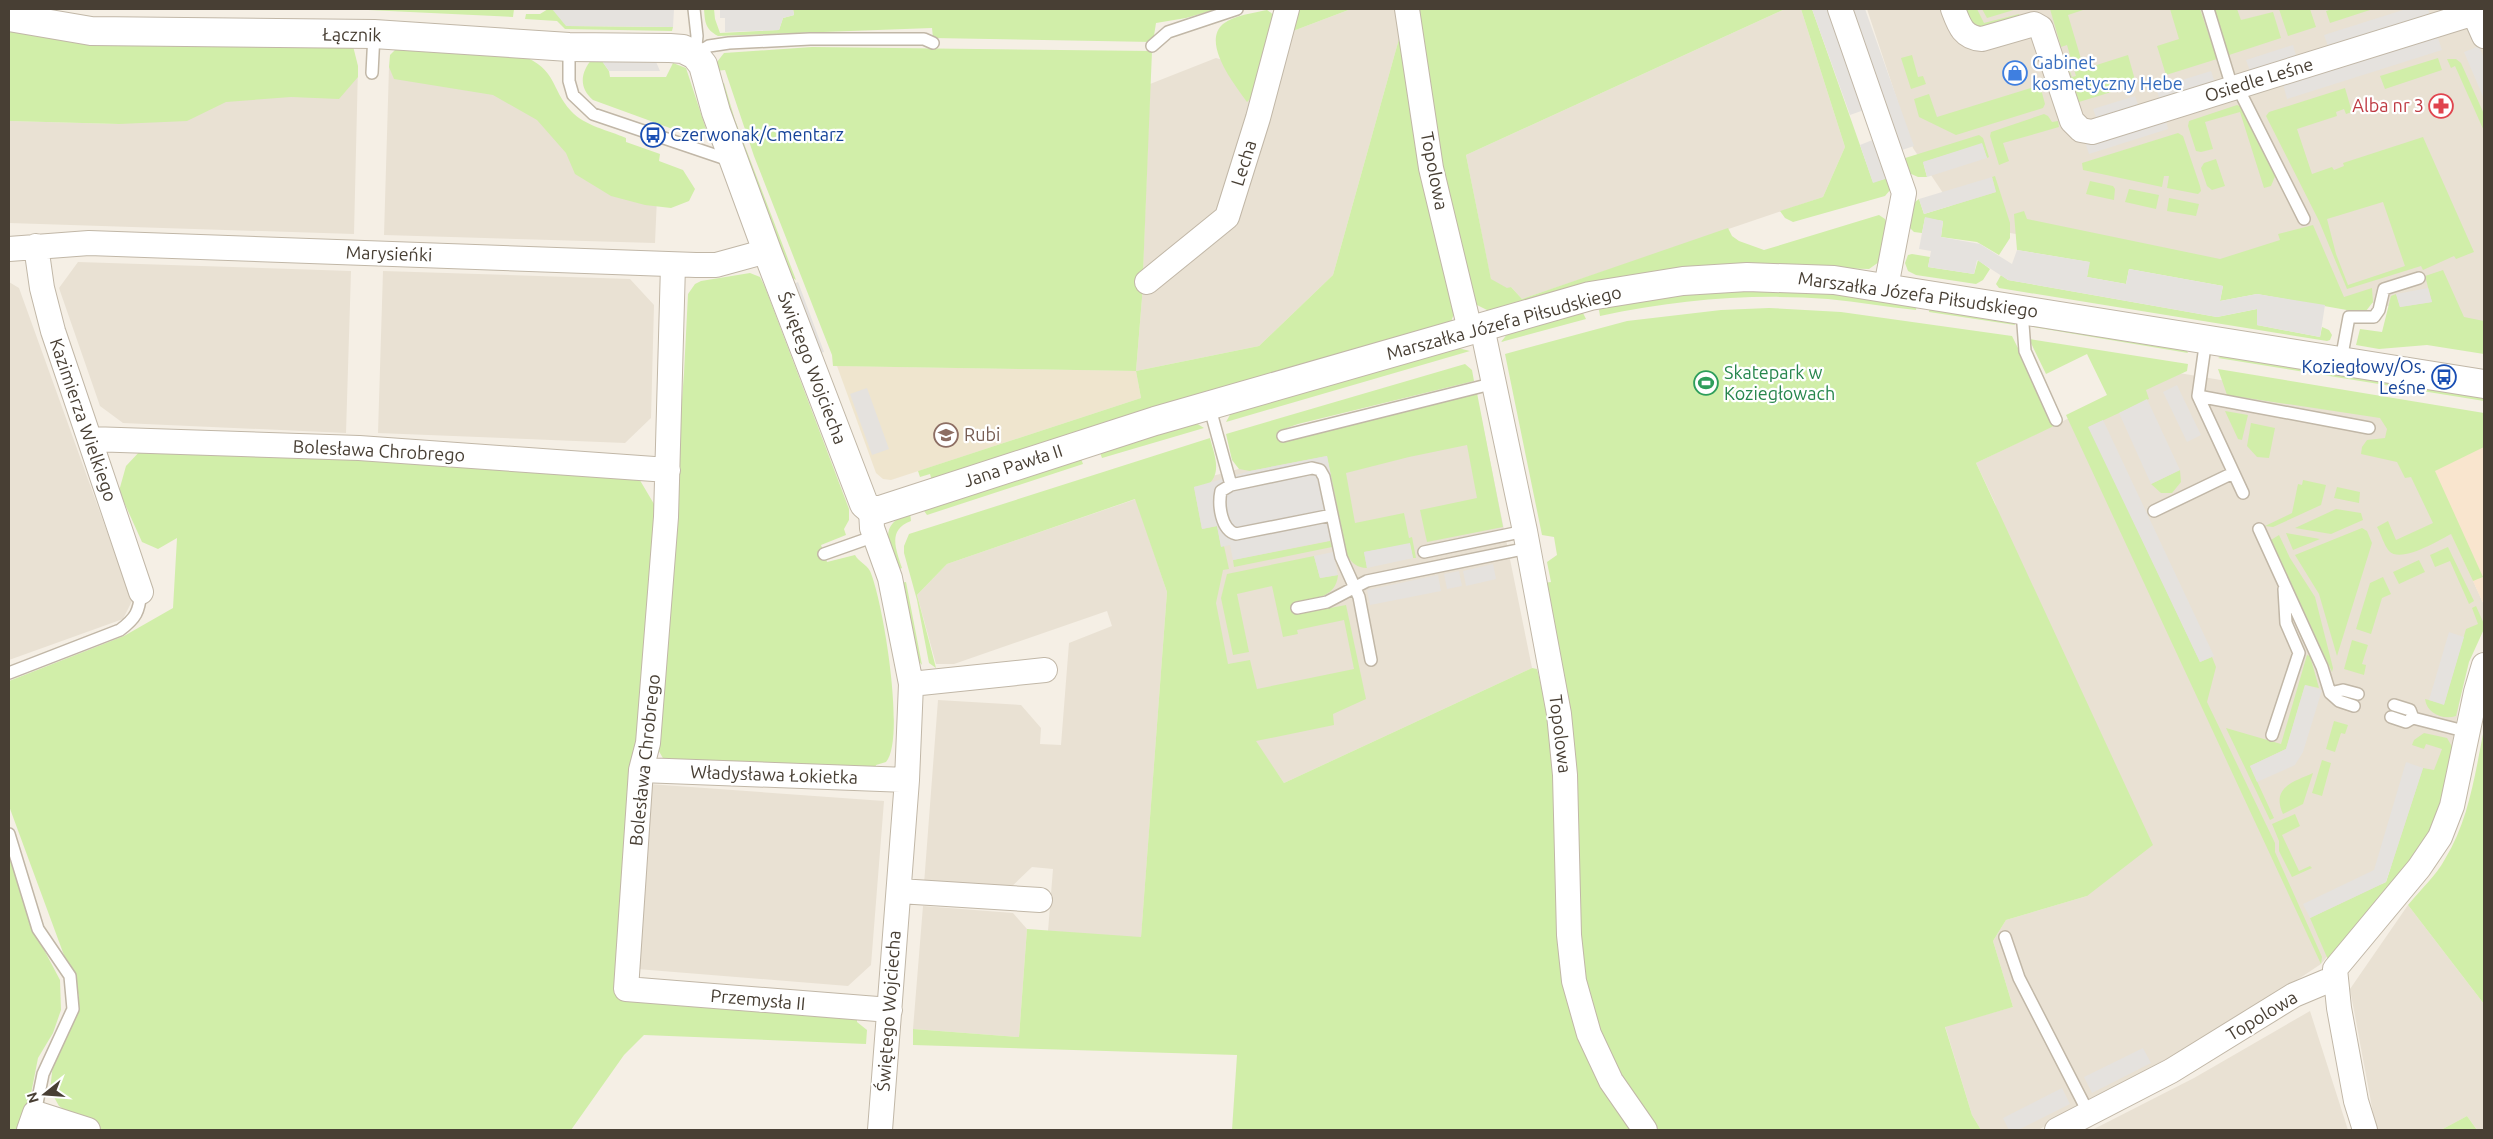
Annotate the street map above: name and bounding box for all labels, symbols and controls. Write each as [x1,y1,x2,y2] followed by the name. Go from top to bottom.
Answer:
[322,23,382,45] street label: Łącznik
[2032,52,2183,93] place label: Gabinet kosmetyczny Hebe
[2202,53,2315,105] street label: Osiedle Leśne
[2002,60,2028,86] shop icon: Gabinet kosmetyczny Hebe
[2428,93,2454,119] pharmacy icon: Alba nr 3
[2352,95,2424,115] place label: Alba nr 3
[640,122,666,148] bus stop icon: Czerwonak/Cmentarz
[670,124,844,144] place label: Czerwonak/Cmentarz
[1418,130,1452,212] street label: Topolowa
[1227,137,1259,188] street label: Lecha
[345,241,433,265] street label: Marysieńki
[1797,267,2040,321] street label: Marszałka Józefa Piłsudskiego
[1384,281,1623,363] street label: Marszałka Józefa Piłsudskiego
[775,288,852,447] street label: Świętego Wojciecha
[47,335,121,504] street label: Kazimierza Wielkiego
[2302,356,2426,397] place label: Koziegłowy/Os. Leśne
[1724,362,1835,403] place label: Skatepark w Koziegłowach
[2431,364,2457,390] bus stop icon: Koziegłowy/Os. Leśne
[1693,370,1719,396] sports icon: Skatepark w Koziegłowach
[933,422,959,448] school or university icon: Rubi
[964,424,1000,444] place label: Rubi
[292,435,466,465] street label: Bolesława Chrobrego
[961,440,1065,490] street label: Jana Pawła II
[625,673,663,847] street label: Bolesława Chrobrego
[1546,693,1576,774] street label: Topolowa
[690,761,858,787] street label: Władysława Łokietka
[871,930,904,1092] street label: Świętego Wojciecha
[710,985,806,1013] street label: Przemysła II
[2222,986,2301,1044] street label: Topolowa
[20,1069,70,1119] north arrow
[23,1090,42,1105] text: N

